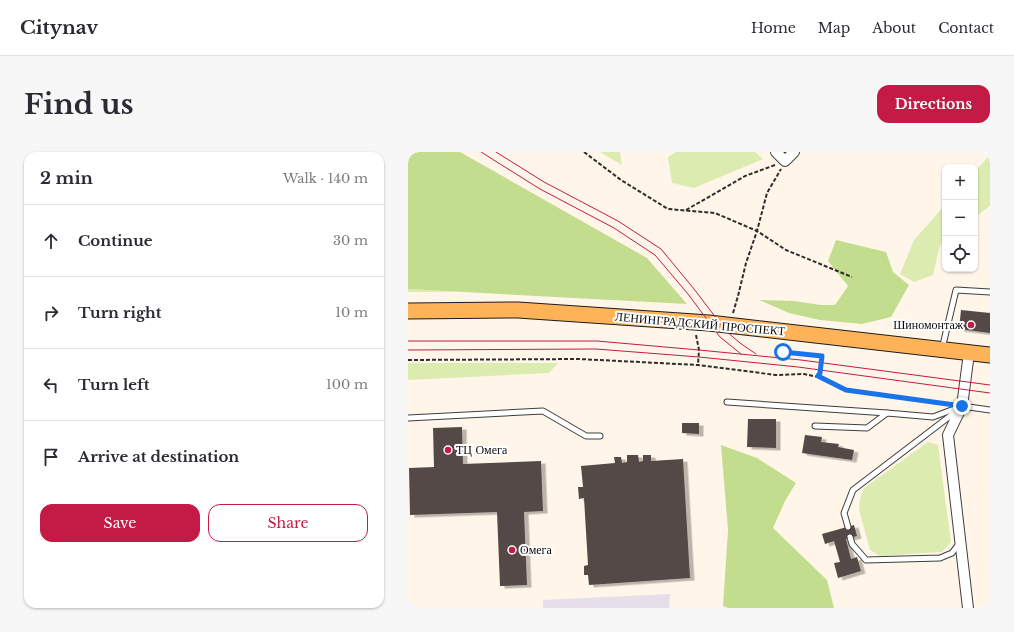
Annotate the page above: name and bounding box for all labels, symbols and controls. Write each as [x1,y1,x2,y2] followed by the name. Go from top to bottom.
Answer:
[20,16,98,39] text: Citynav
[751,19,796,37] text: Home
[818,19,850,37] text: Map
[872,19,916,37] text: About
[938,19,994,37] text: Contact
[877,85,990,123] button: Directions
[24,87,134,122] text: Find us
[942,164,978,272] map controls
[942,164,978,200] button: +
[40,168,93,189] text: 2 min
[283,170,368,187] text: Walk · 140 m
[942,200,978,236] button: −
[40,230,62,252] icon: ahead
[78,231,153,250] text: Continue
[333,232,368,249] text: 30 m
[942,236,978,272] button: locate
[40,302,62,324] icon: right
[78,303,161,322] text: Turn right
[335,304,368,321] text: 10 m
[614,309,786,338] street label: ЛЕНИНГРАДСКИЙ ПРОСПЕКТ
[893,317,964,332] place label: Шиномонтаж
[966,320,976,330] marker: Шиномонтаж
[774,343,792,361] route start
[40,374,62,396] icon: left
[78,375,149,394] text: Turn left
[326,376,368,393] text: 100 m
[953,397,971,415] route end
[456,442,508,457] place label: ТЦ Омега
[443,445,453,455] marker: ТЦ Омега
[40,446,62,468] icon: arrive
[78,447,239,466] text: Arrive at destination
[40,504,200,542] button: Save
[208,504,368,542] button: Share
[520,542,553,557] place label: Омега
[507,545,517,555] marker: Омега

